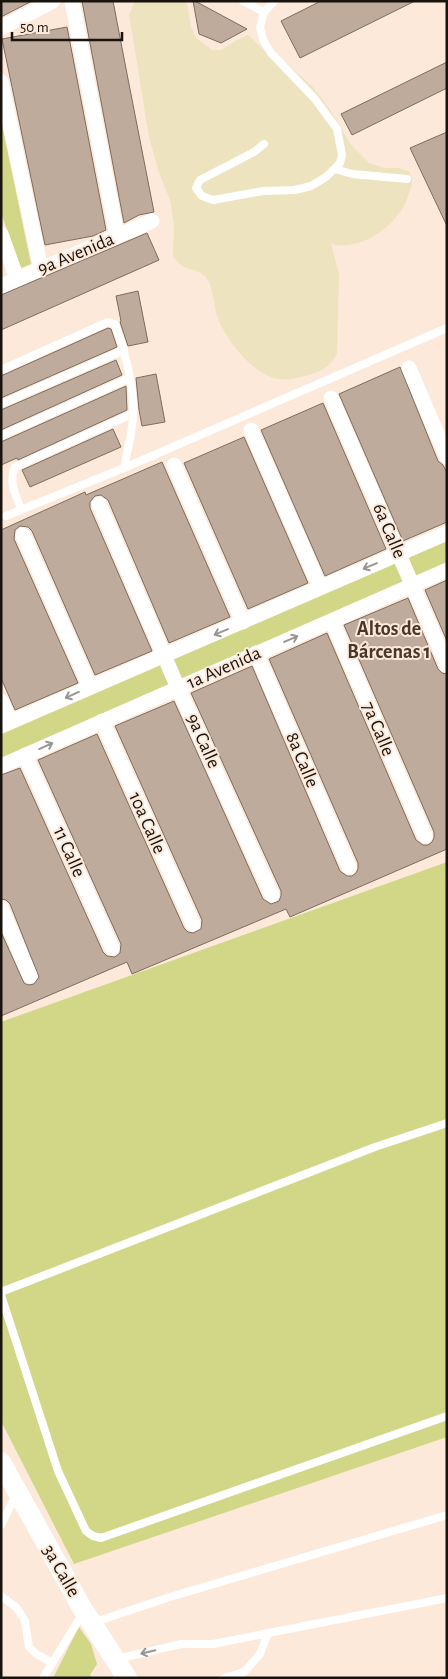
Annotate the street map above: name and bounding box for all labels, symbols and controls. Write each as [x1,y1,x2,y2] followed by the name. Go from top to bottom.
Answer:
[12,10,122,42] scale bar
[20,20,49,35] text: 50 m
[35,229,117,279] street label: 9a Avenida
[369,501,409,561] street label: 6a Calle
[363,561,378,571] one-way arrow
[347,619,431,662] district label: Altos de Bárcenas 1
[214,627,229,637] one-way arrow
[283,633,298,643] one-way arrow
[184,643,264,693] street label: 1a Avenida
[65,691,80,701] one-way arrow
[358,699,398,759] street label: 7a Calle
[183,711,223,771] street label: 9a Calle
[282,730,322,790] street label: 8a Calle
[38,741,53,751] one-way arrow
[125,789,169,857] street label: 10a Calle
[50,824,88,880] street label: 11 Calle
[39,1542,83,1600] street label: 3a Calle
[141,1648,157,1657] one-way arrow

